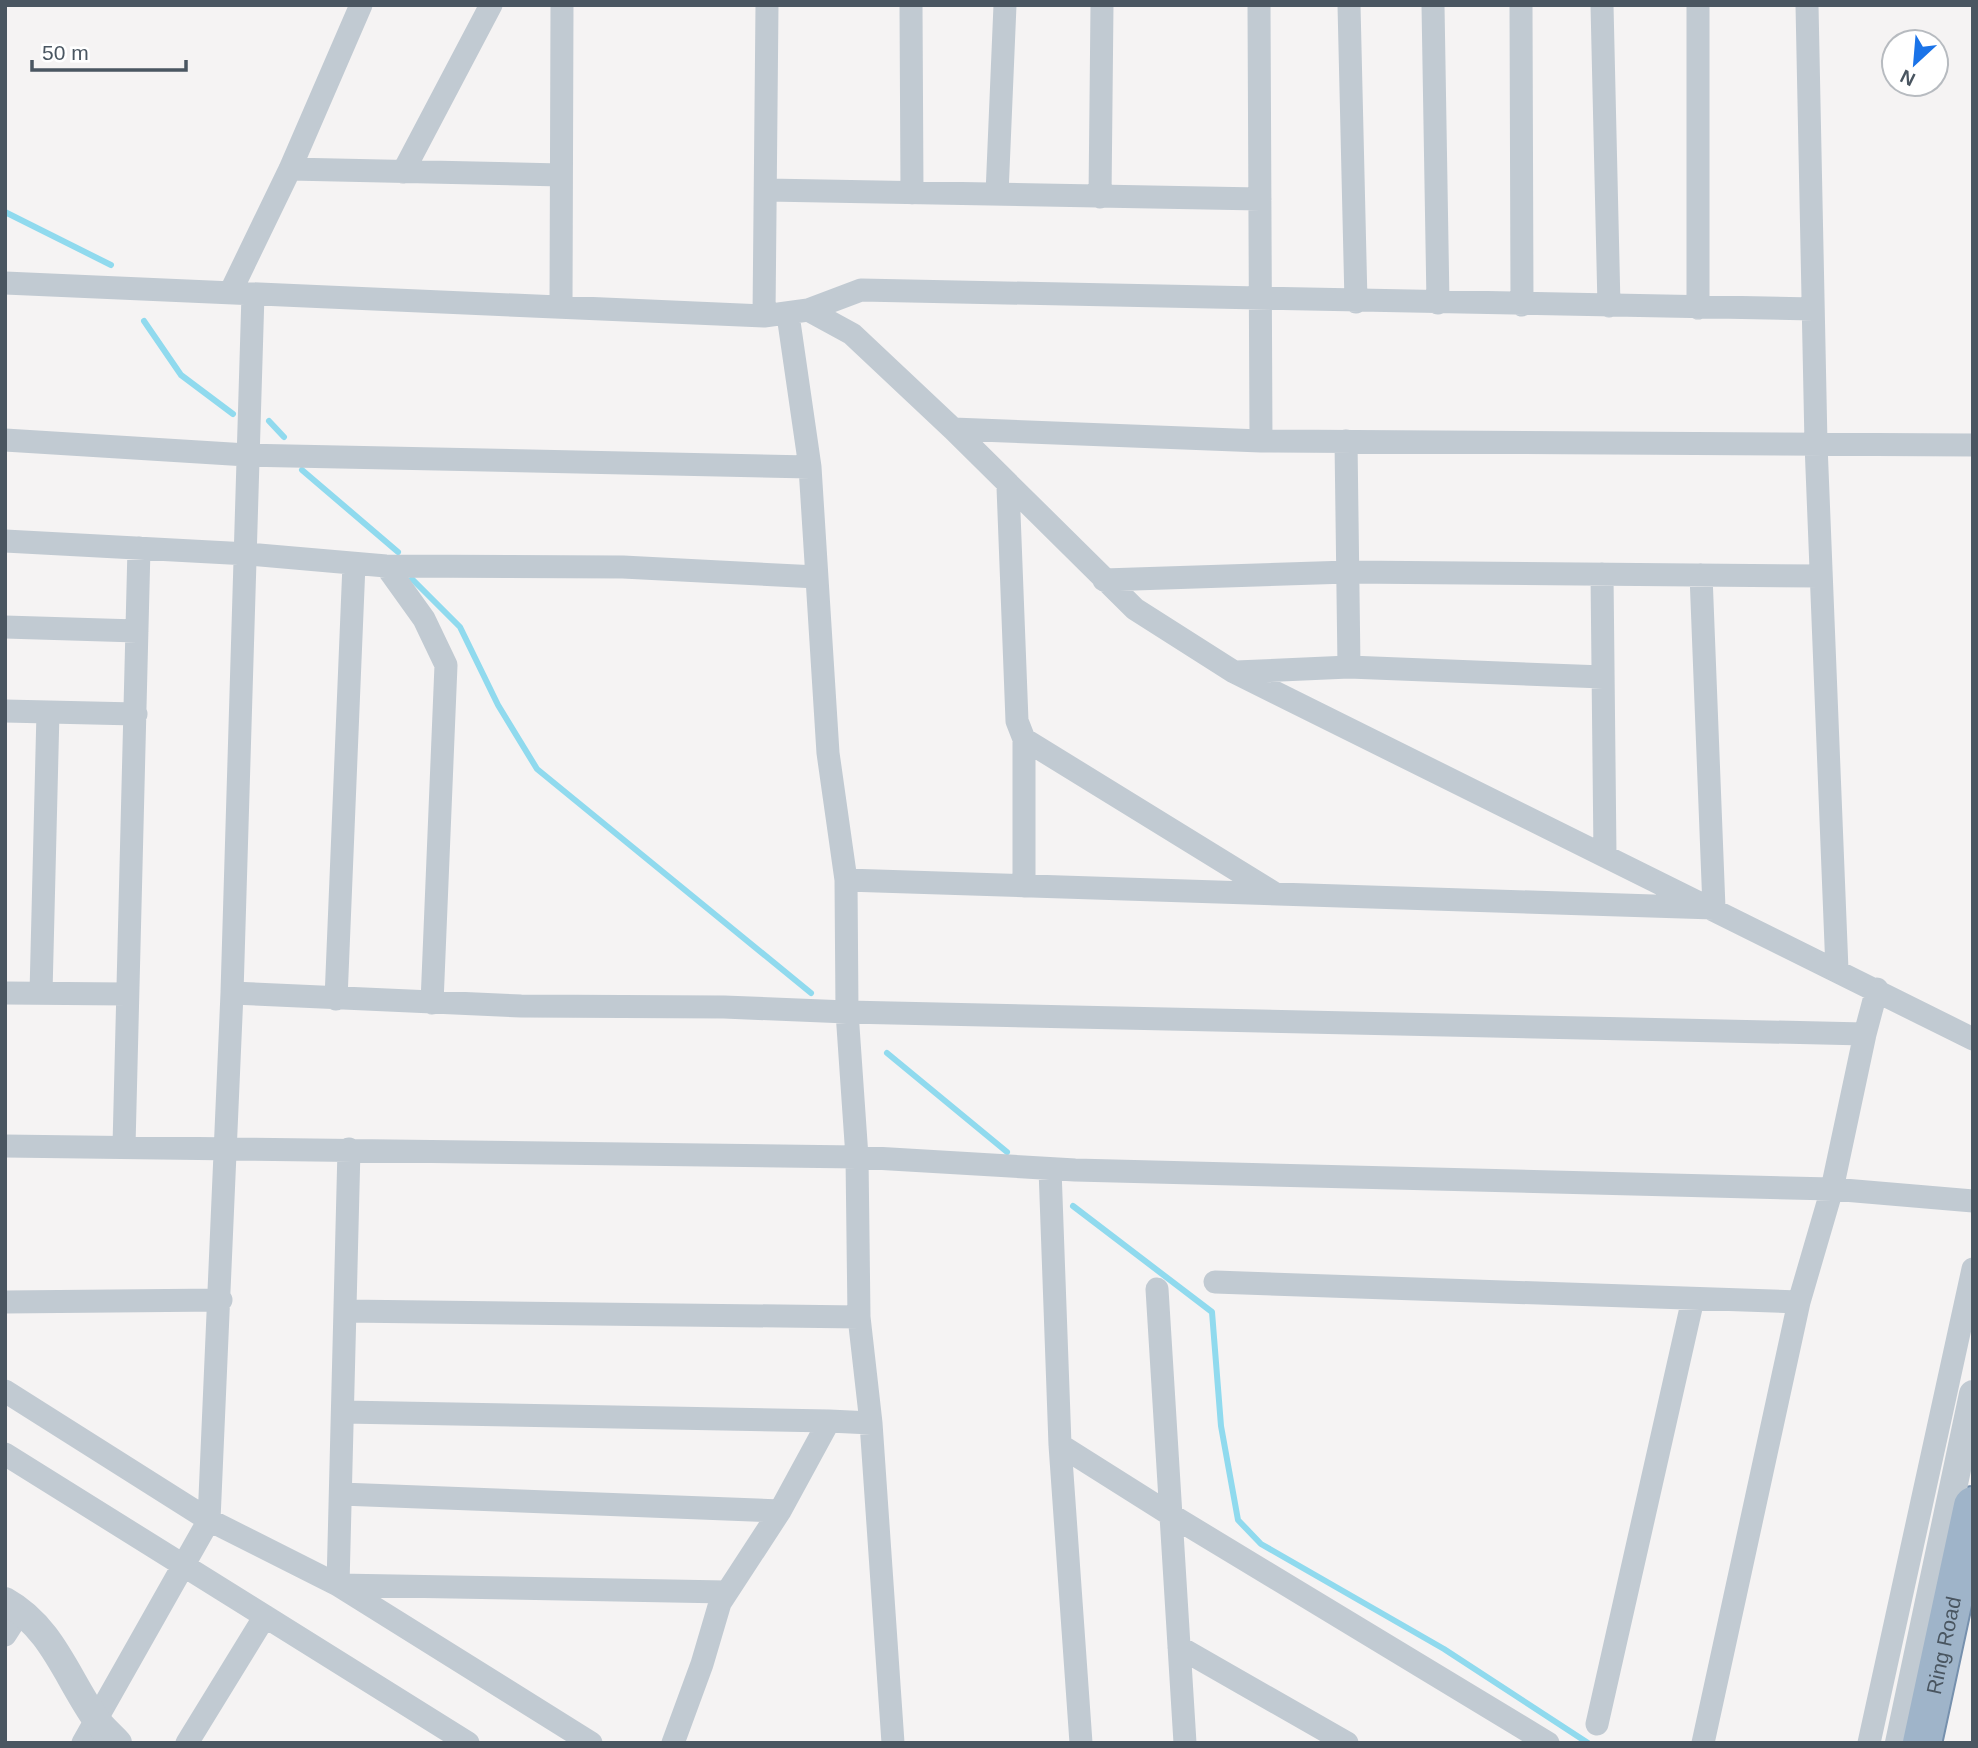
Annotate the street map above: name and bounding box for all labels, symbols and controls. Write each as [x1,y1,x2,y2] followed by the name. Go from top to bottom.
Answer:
[32,28,186,72] scale bar
[1880,28,1950,98] north arrow
[42,41,89,64] text: 50 m
[1897,65,1919,90] text: N
[1921,1594,1965,1696] street label: Ring Road

